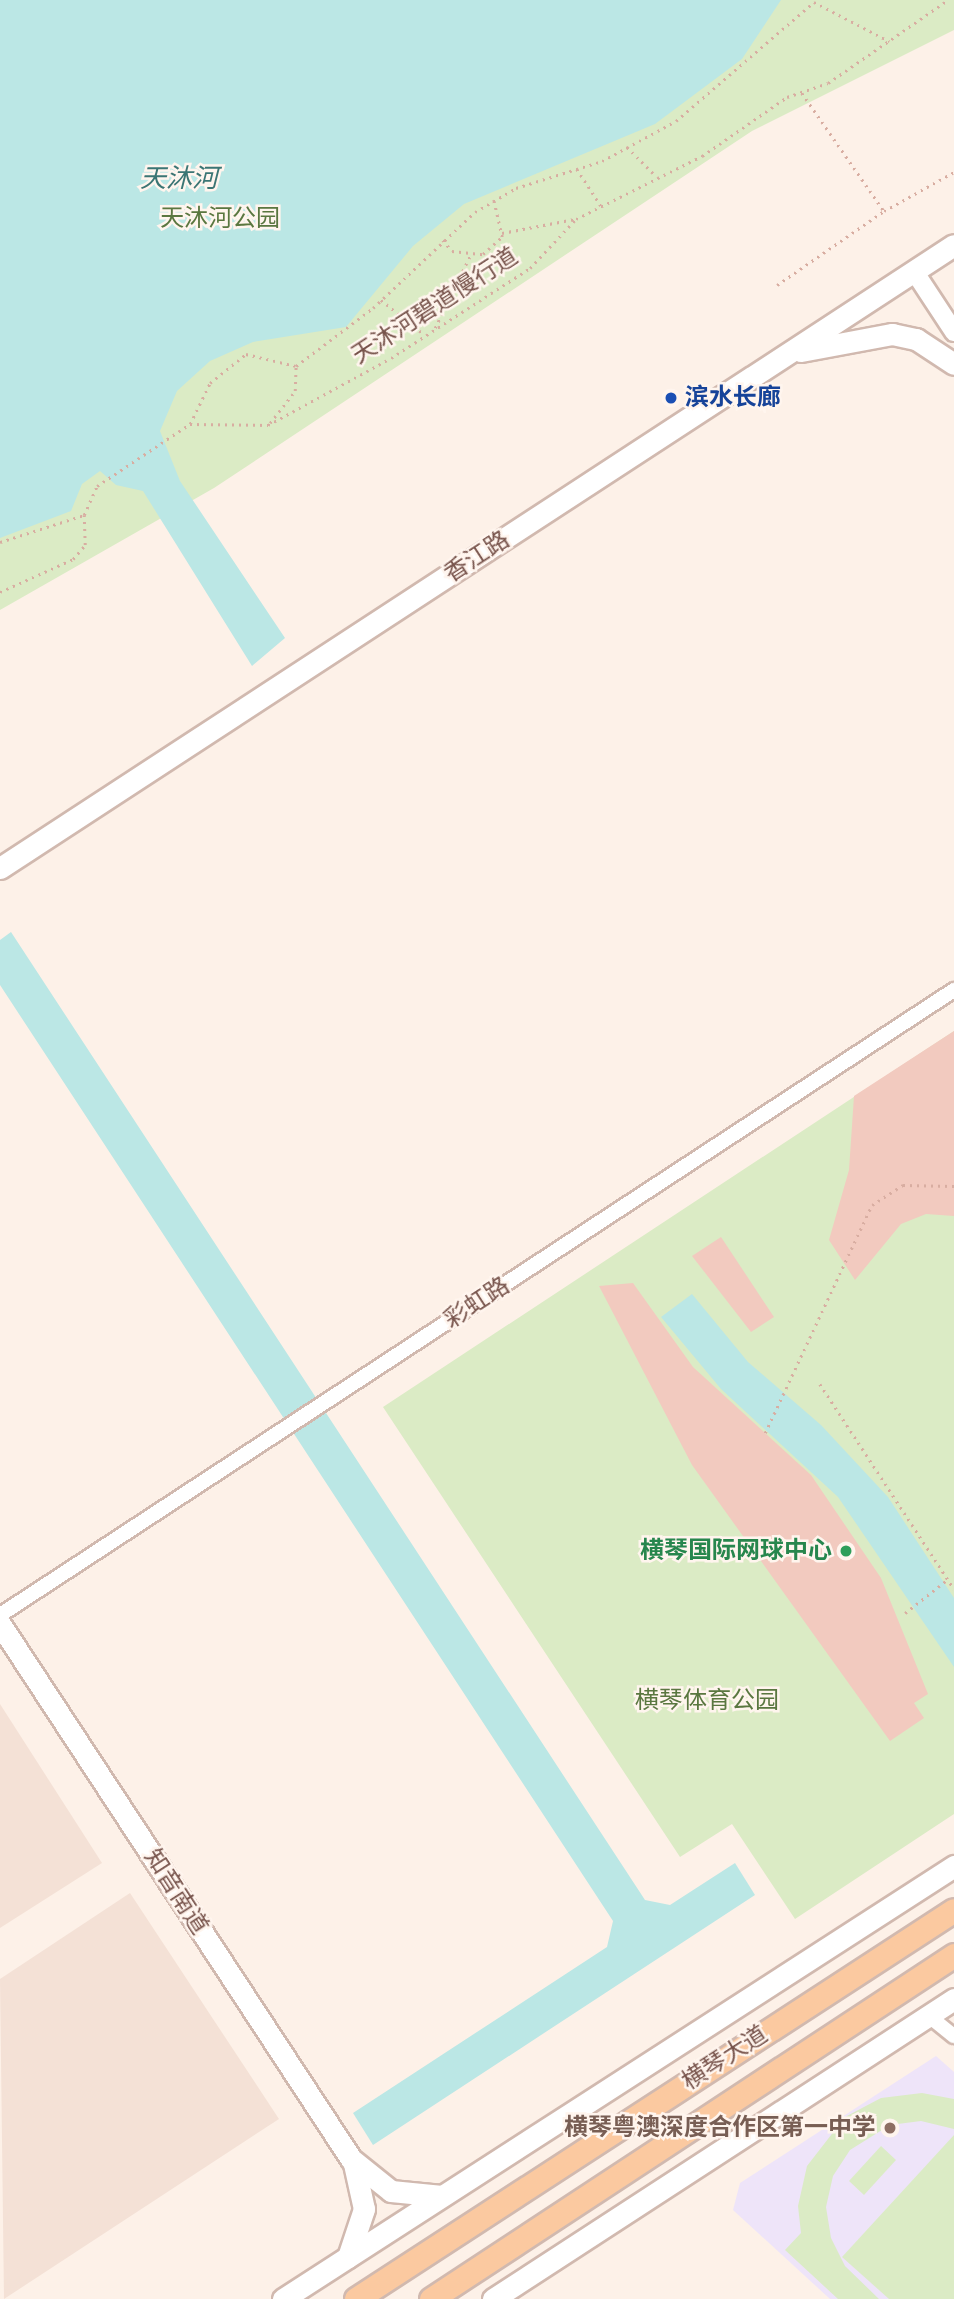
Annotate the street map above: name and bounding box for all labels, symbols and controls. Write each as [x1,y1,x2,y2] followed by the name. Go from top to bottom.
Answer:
[140,163,218,195] water label: 天沐河
[160,205,280,233] park label: 天沐河公园
[347,242,523,370] street label: 天沐河碧道慢行道
[685,384,781,412] place label: 滨水长廊
[663,390,679,406] marker: 滨水长廊
[439,525,515,589] street label: 香江路
[439,1271,515,1335] street label: 彩虹路
[640,1537,832,1565] place label: 横琴国际网球中心
[838,1543,854,1559] marker: 横琴国际网球中心
[635,1687,779,1715] park label: 横琴体育公园
[138,1844,214,1940] street label: 知音南道
[677,2020,773,2096] street label: 横琴大道
[564,2114,876,2142] place label: 横琴粤澳深度合作区第一中学
[882,2120,898,2136] marker: 横琴粤澳深度合作区第一中学

